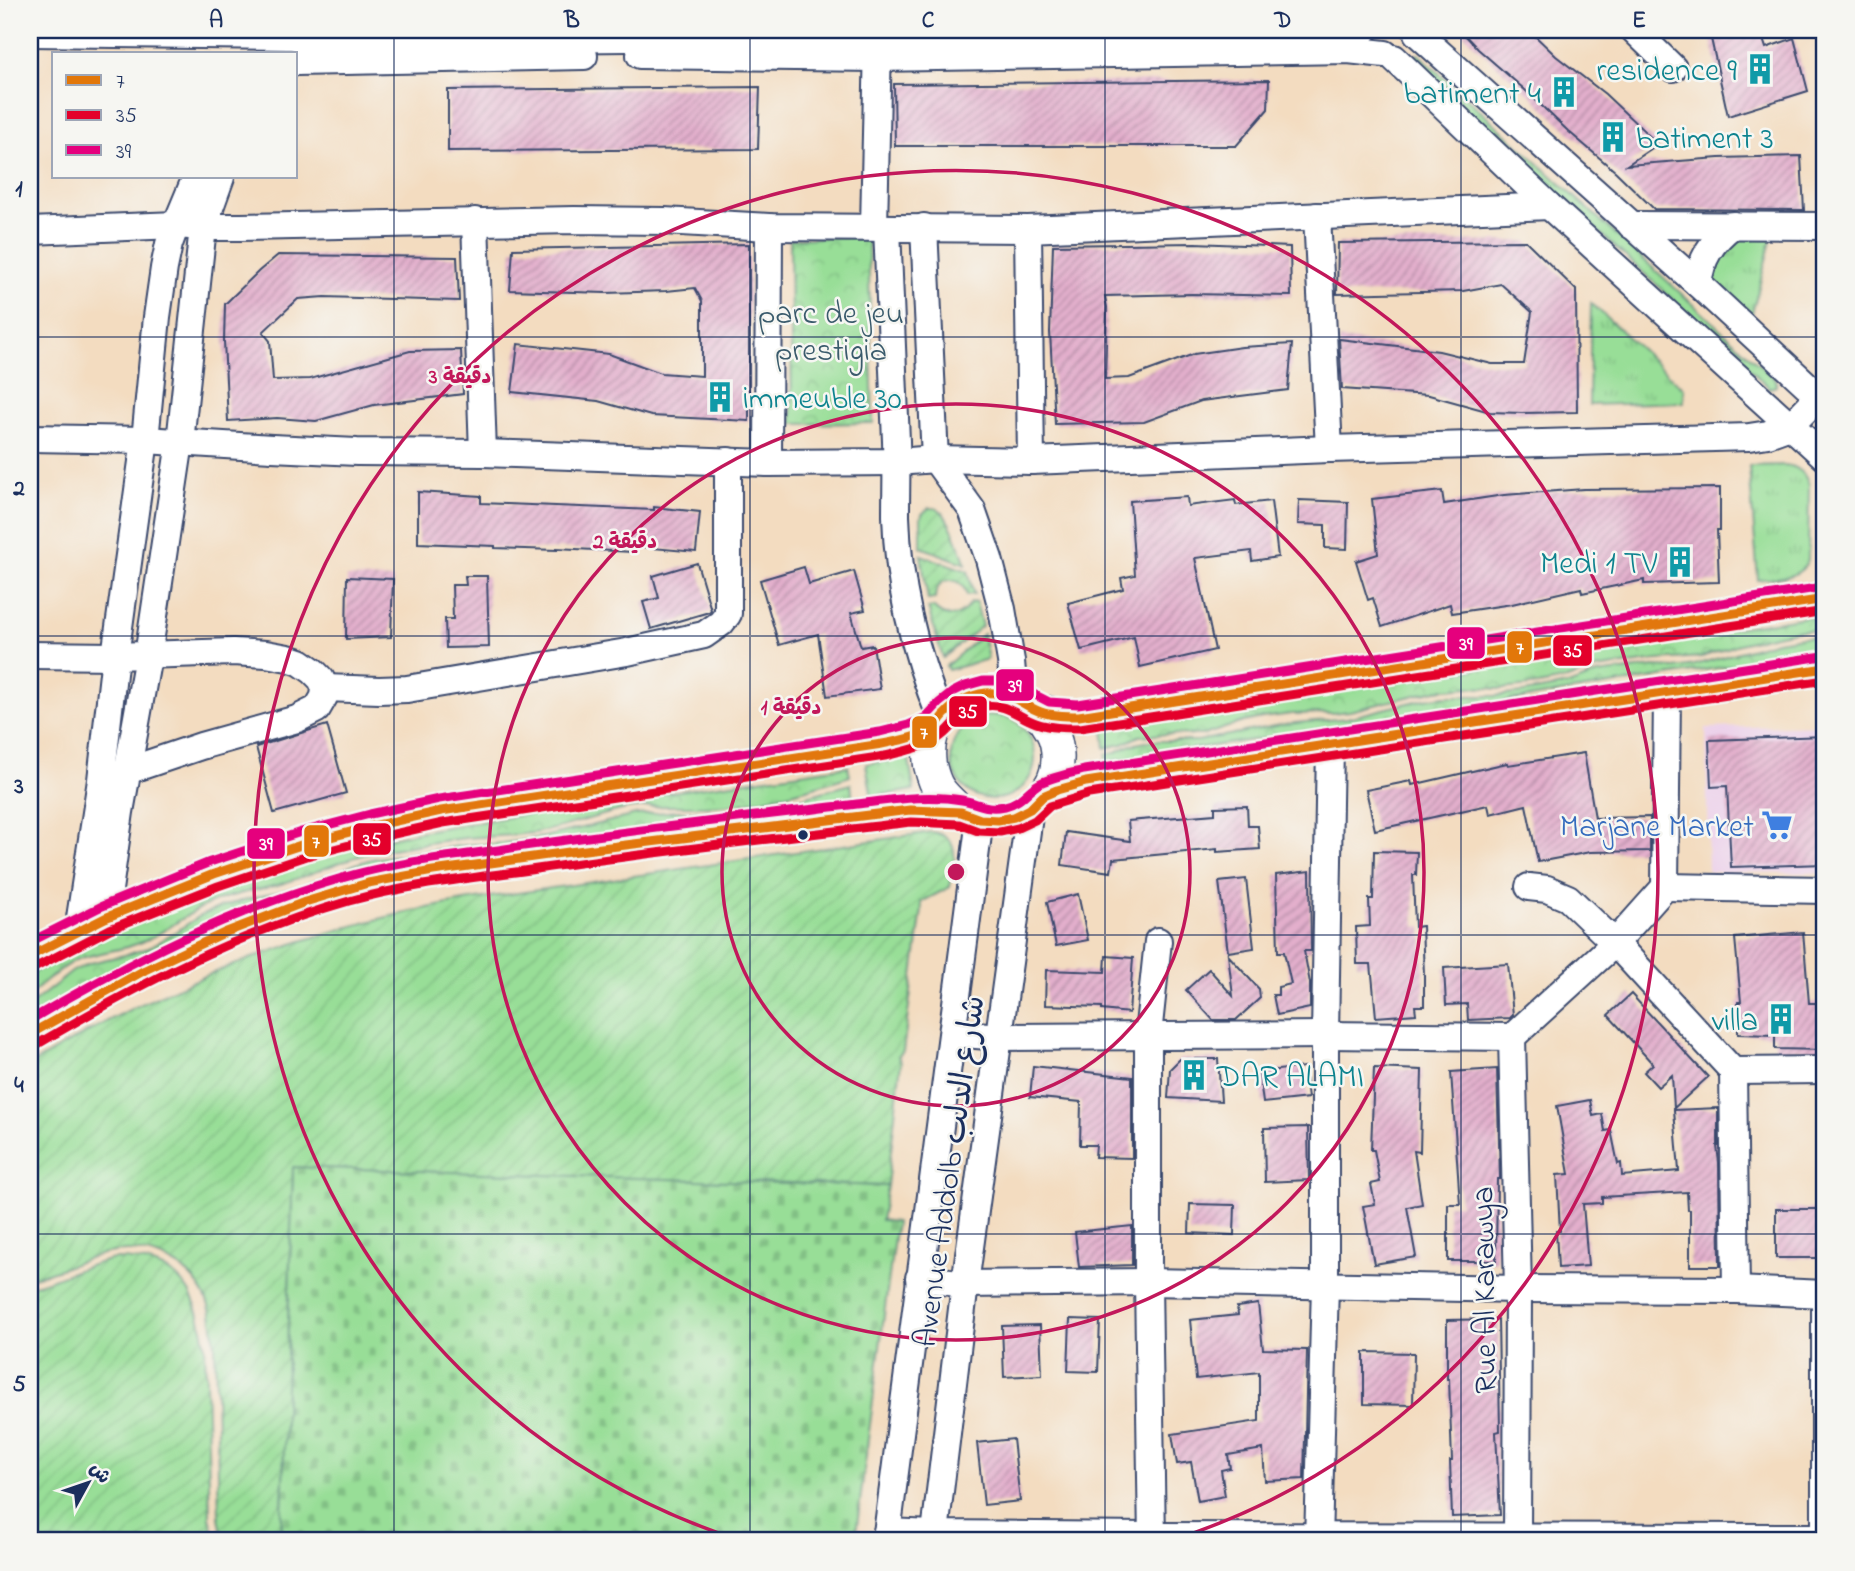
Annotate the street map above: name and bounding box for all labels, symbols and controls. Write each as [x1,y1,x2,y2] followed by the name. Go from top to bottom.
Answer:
[209,5,223,38] text: A
[563,5,580,38] text: B
[922,5,935,38] text: C
[1274,5,1291,38] text: D
[1632,5,1646,38] text: E
[1596,49,1737,96] place label: residence 9
[52,52,298,178] legend
[1743,52,1777,86] building icon: residence 9
[116,68,125,98] text: 7
[1403,72,1541,119] place label: batiment 4
[1547,75,1581,109] building icon: batiment 4
[116,102,137,132] text: 35
[1636,117,1774,164] place label: batiment 3
[1596,120,1630,154] building icon: batiment 3
[116,138,132,168] text: 39
[15,174,23,207] text: 1
[758,292,904,376] park label: parc de jeu prestigia
[428,363,491,393] text: 3 دقيقة
[743,377,902,424] place label: immeuble 30
[703,380,737,414] building icon: immeuble 30
[12,473,25,506] text: 2
[592,528,657,558] text: 2 دقيقة
[1540,542,1658,589] place label: Medi 1 TV
[1663,545,1697,579] building icon: Medi 1 TV
[1446,626,1486,660] line badge: 39
[1506,630,1533,664] line badge: 7
[1458,632,1473,659] text: 39
[1552,634,1593,667] line badge: 35
[1516,636,1524,663] text: 7
[1563,639,1582,666] text: 35
[995,668,1035,702] line badge: 39
[1007,674,1022,701] text: 39
[761,694,821,724] text: 1 دقيقة
[948,695,988,728] line badge: 35
[958,700,977,727] text: 35
[911,715,938,749] line badge: 7
[920,721,928,748] text: 7
[13,771,24,804] text: 3
[1560,805,1754,852] place label: Marjane Market
[1760,808,1794,842] supermarket icon: Marjane Market
[352,822,392,856] line badge: 35
[303,824,330,858] line badge: 7
[246,827,286,860] line badge: 39
[362,828,381,855] text: 35
[796,828,810,842] unlabelled marker
[312,830,320,857] text: 7
[258,832,273,859] text: 39
[944,860,968,884] centre of rings
[904,993,999,1350] street label: Avenue Addolb شارع الدلب
[1712,999,1758,1046] place label: villa
[1764,1002,1798,1036] building icon: villa
[1216,1055,1364,1102] place label: DAR ALAMI
[1177,1058,1211,1092] building icon: DAR ALAMI
[14,1070,24,1103] text: 4
[1461,1186,1512,1394] street label: Rue Al Karawya
[12,1369,26,1402] text: 5
[52,1448,122,1518] north arrow
[82,1457,116,1490] text: ش

